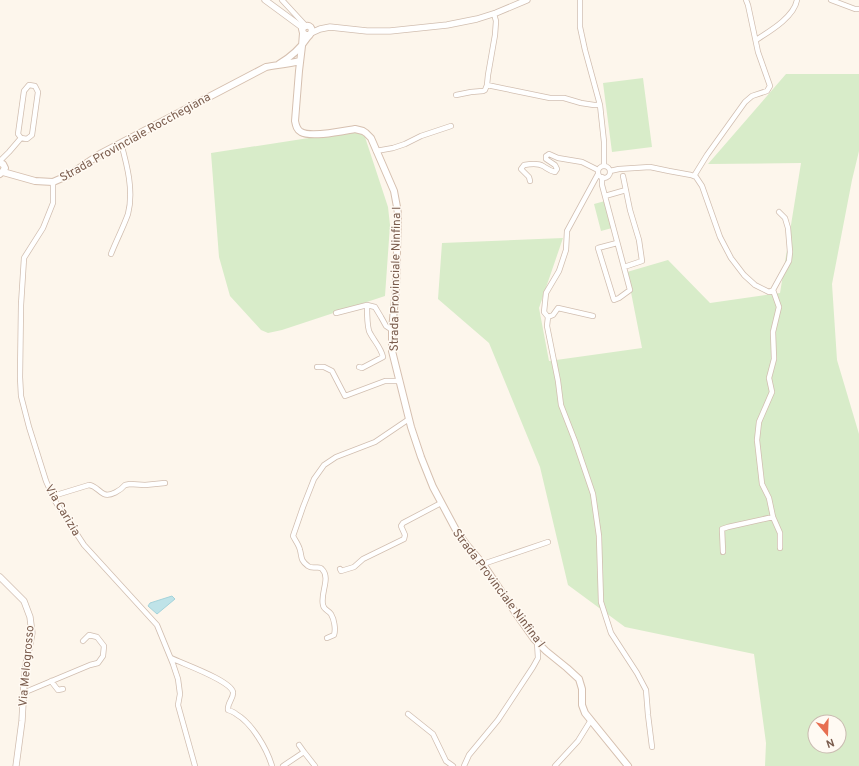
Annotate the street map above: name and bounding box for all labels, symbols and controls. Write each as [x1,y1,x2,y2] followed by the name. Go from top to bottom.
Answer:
[57,90,214,186] street label: Strada Provinciale Rocchegiana
[387,206,405,352] street label: Strada Provinciale Ninfina I
[41,482,84,539] street label: Via Carizia
[448,526,548,651] street label: Strada Provinciale Ninfina I
[15,624,39,708] street label: Via Melogrosso
[807,714,847,754] north arrow
[824,735,836,750] text: N

